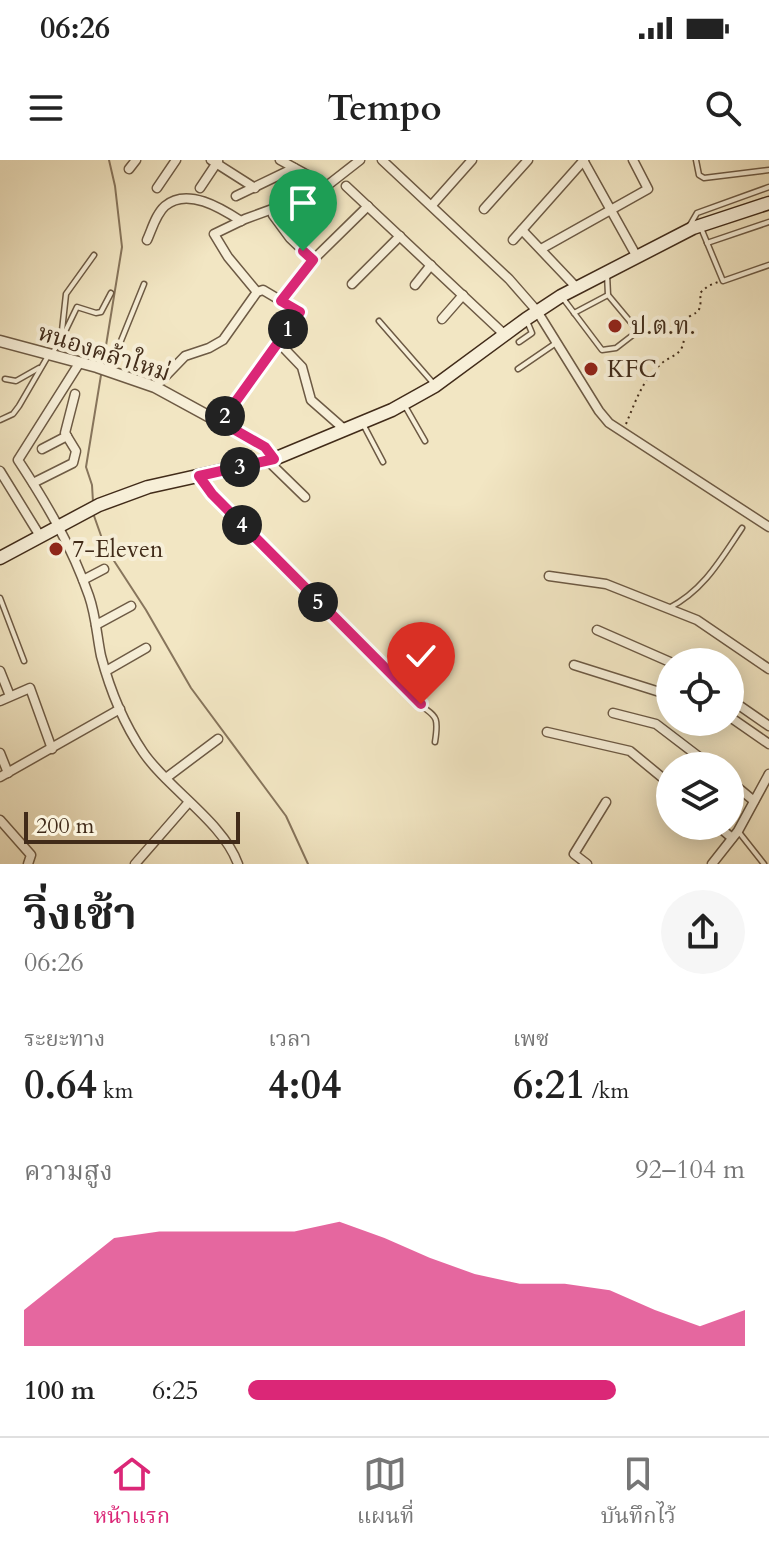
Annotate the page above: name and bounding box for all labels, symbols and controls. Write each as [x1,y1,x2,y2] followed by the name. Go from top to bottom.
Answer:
[40,8,110,49] text: 06:26
[327,84,442,133] text: Tempo
[24,86,68,130] icon: menu
[701,86,745,130] icon: search
[269,169,337,251] pin
[281,181,325,225] icon: arrive
[268,309,308,349] pin: 1
[631,310,695,343] place label: ป.ต.ท.
[33,314,175,390] street label: หนองคล้าใหม่
[282,314,294,344] text: 1
[606,317,624,335] marker: ป.ต.ท.
[607,353,657,386] place label: KFC
[582,360,600,378] marker: KFC
[205,396,245,436] pin: 2
[219,401,231,431] text: 2
[220,447,260,487] pin: 3
[234,452,246,482] text: 3
[222,505,262,545] pin: 4
[236,510,248,540] text: 4
[72,533,164,566] place label: 7-Eleven
[47,540,65,558] marker: 7-Eleven
[298,582,338,622] pin: 5
[312,587,324,617] text: 5
[387,622,455,704] pin
[399,634,443,678] icon: check
[656,648,744,840] map controls
[656,648,744,736] button: locate
[656,752,744,840] button: layers
[24,808,240,844] scale bar
[36,811,94,841] text: 200 m
[24,885,137,945] text: วิ่งเช้า
[661,890,745,974] button: share
[24,945,84,980] text: 06:26
[24,1024,105,1054] text: ระยะทาง
[268,1024,311,1054] text: เวลา
[513,1024,549,1054] text: เพซ
[24,1058,97,1113] text: 0.64
[268,1058,341,1113] text: 4:04
[513,1058,586,1113] text: 6:21
[97,1076,133,1106] text: km
[586,1076,629,1106] text: /km
[635,1152,745,1187] text: 92–104 m
[24,1154,113,1189] text: ความสูง
[24,1373,95,1408] text: 100 m
[152,1373,199,1408] text: 6:25
[93,1452,170,1535] tab: หน้าแรก
[357,1452,414,1535] tab: แผนที่
[601,1452,676,1535] tab: บันทึกไว้

